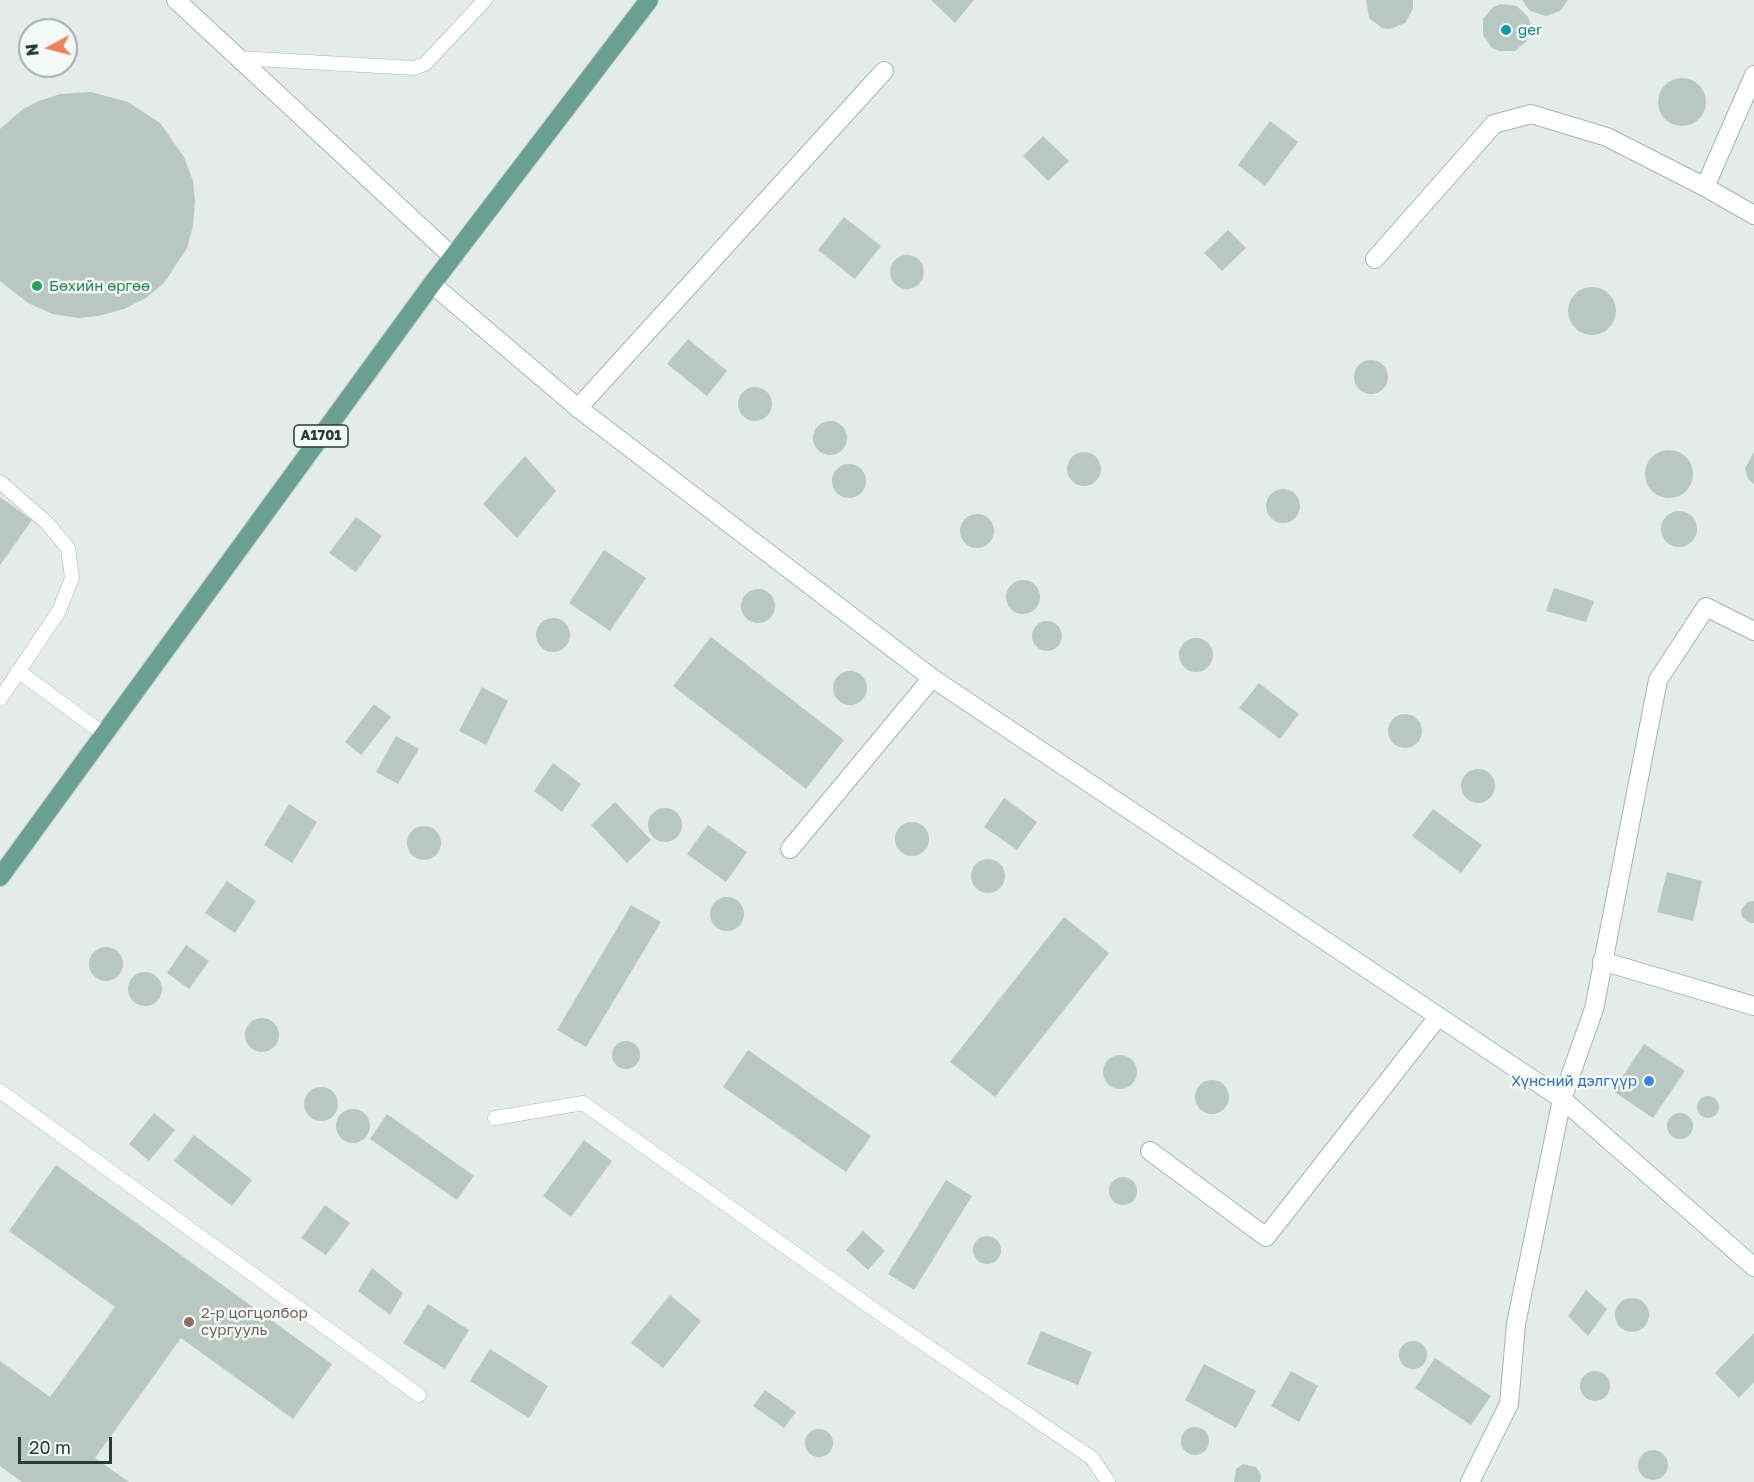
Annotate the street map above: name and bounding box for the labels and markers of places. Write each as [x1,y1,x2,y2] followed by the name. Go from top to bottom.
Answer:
[1518,21,1542,39] place label: ger
[1499,23,1513,37] marker: ger
[49,277,150,295] place label: Бөхийн өргөө
[30,279,44,293] marker: Бөхийн өргөө
[1511,1072,1637,1090] place label: Хүнсний дэлгүүр
[1642,1074,1656,1088] marker: Хүнсний дэлгүүр
[201,1304,308,1339] place label: 2-р цогцолбор сургууль
[182,1315,196,1329] marker: 2-р цогцолбор сургууль

